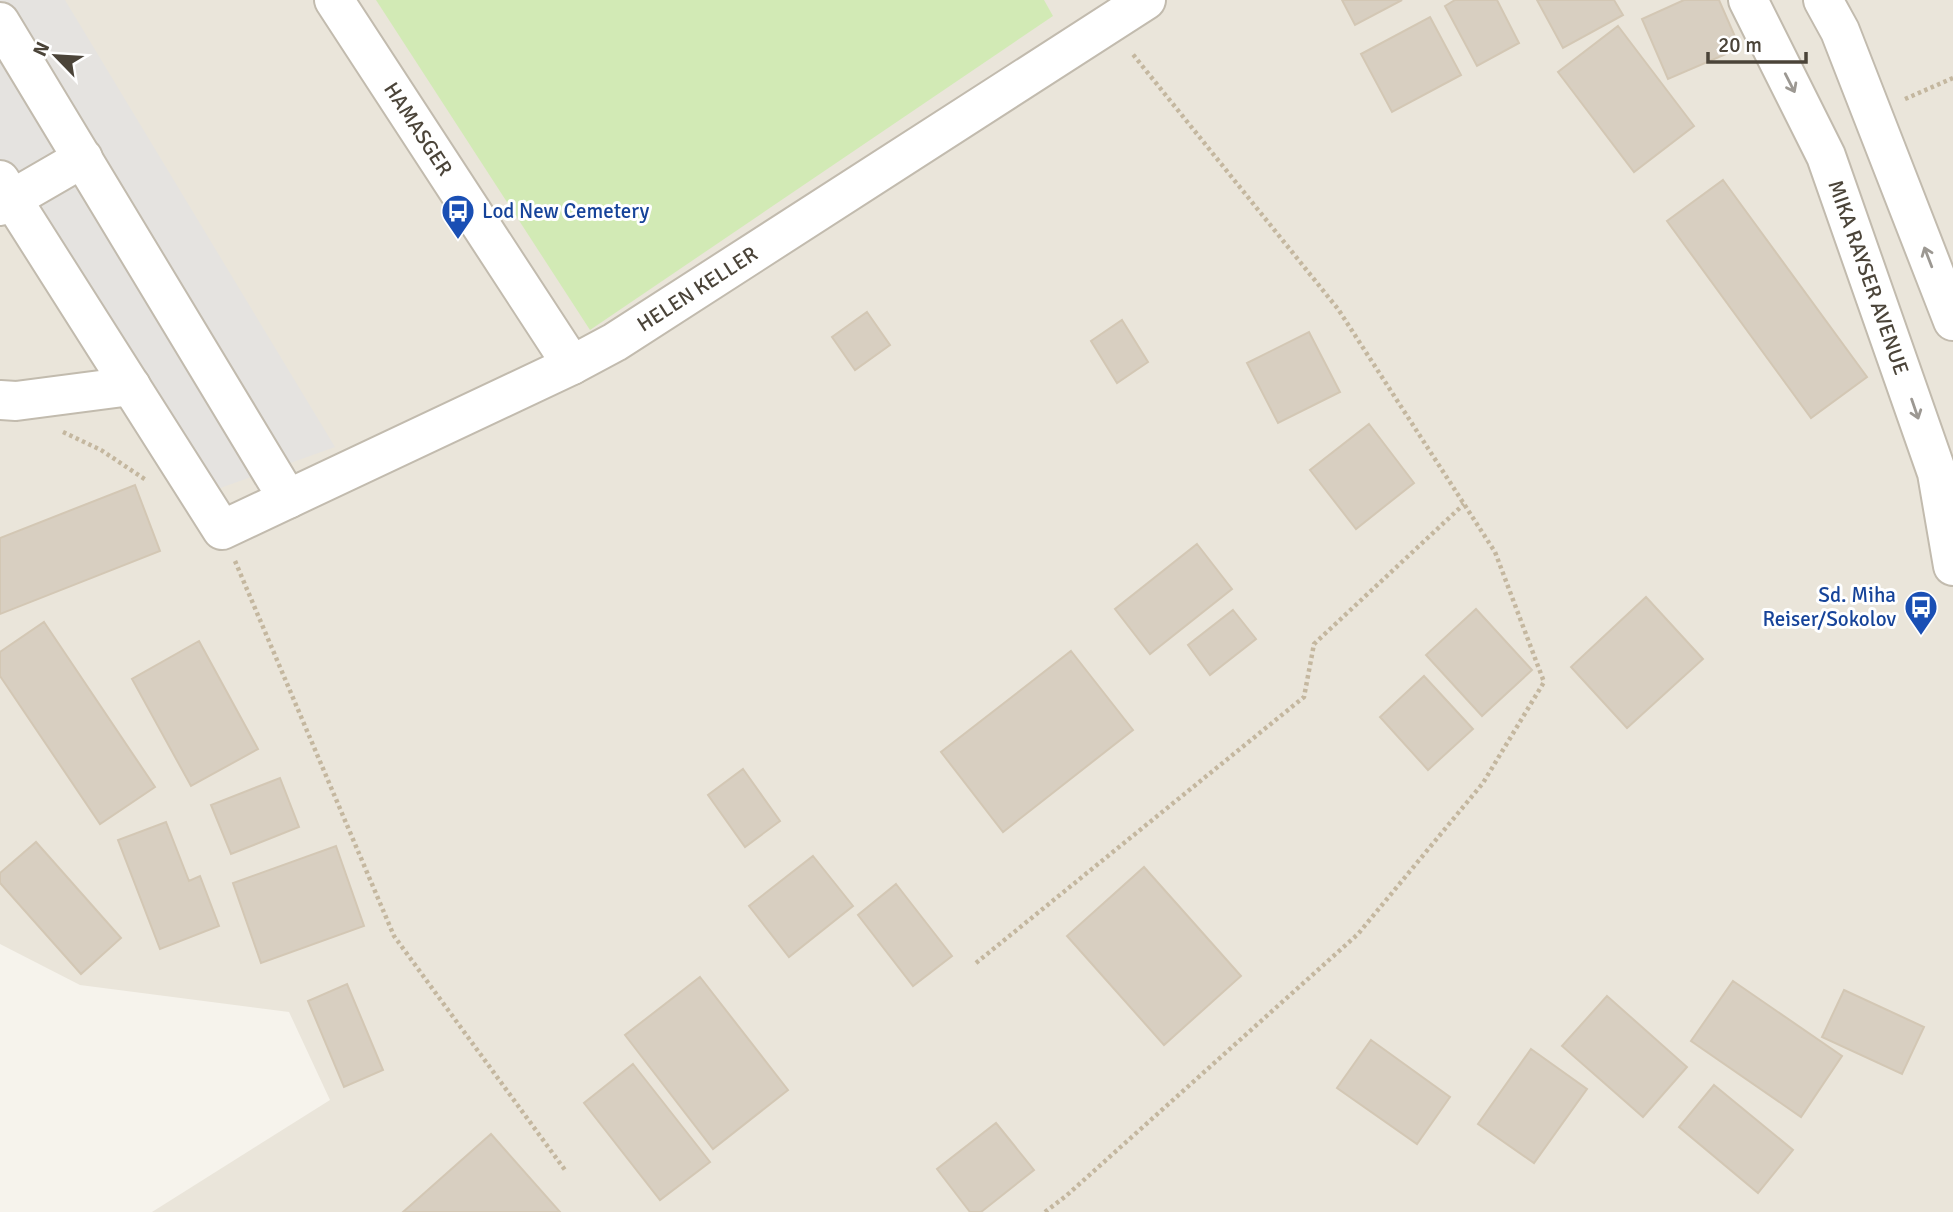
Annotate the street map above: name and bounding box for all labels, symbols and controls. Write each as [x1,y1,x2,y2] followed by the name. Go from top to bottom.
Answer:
[21,21,91,91] north arrow
[1708,21,1806,65] scale bar
[1718,32,1762,58] text: 20 m
[28,38,55,60] text: N
[1783,72,1797,93] one-way arrow
[378,77,458,181] street label: HAMASGER
[1822,177,1915,378] street label: MIKA RAYSER AVENUE
[439,192,477,241] bus stop icon: Lod New Cemetery
[482,198,650,224] place label: Lod New Cemetery
[632,241,762,337] street label: HELEN KELLER
[1921,247,1934,269] one-way arrow
[1910,398,1922,420] one-way arrow
[1762,582,1896,632] place label: Sd. Miha Reiser/Sokolov
[1902,588,1940,637] bus stop icon: Sd. Miha Reiser/Sokolov

